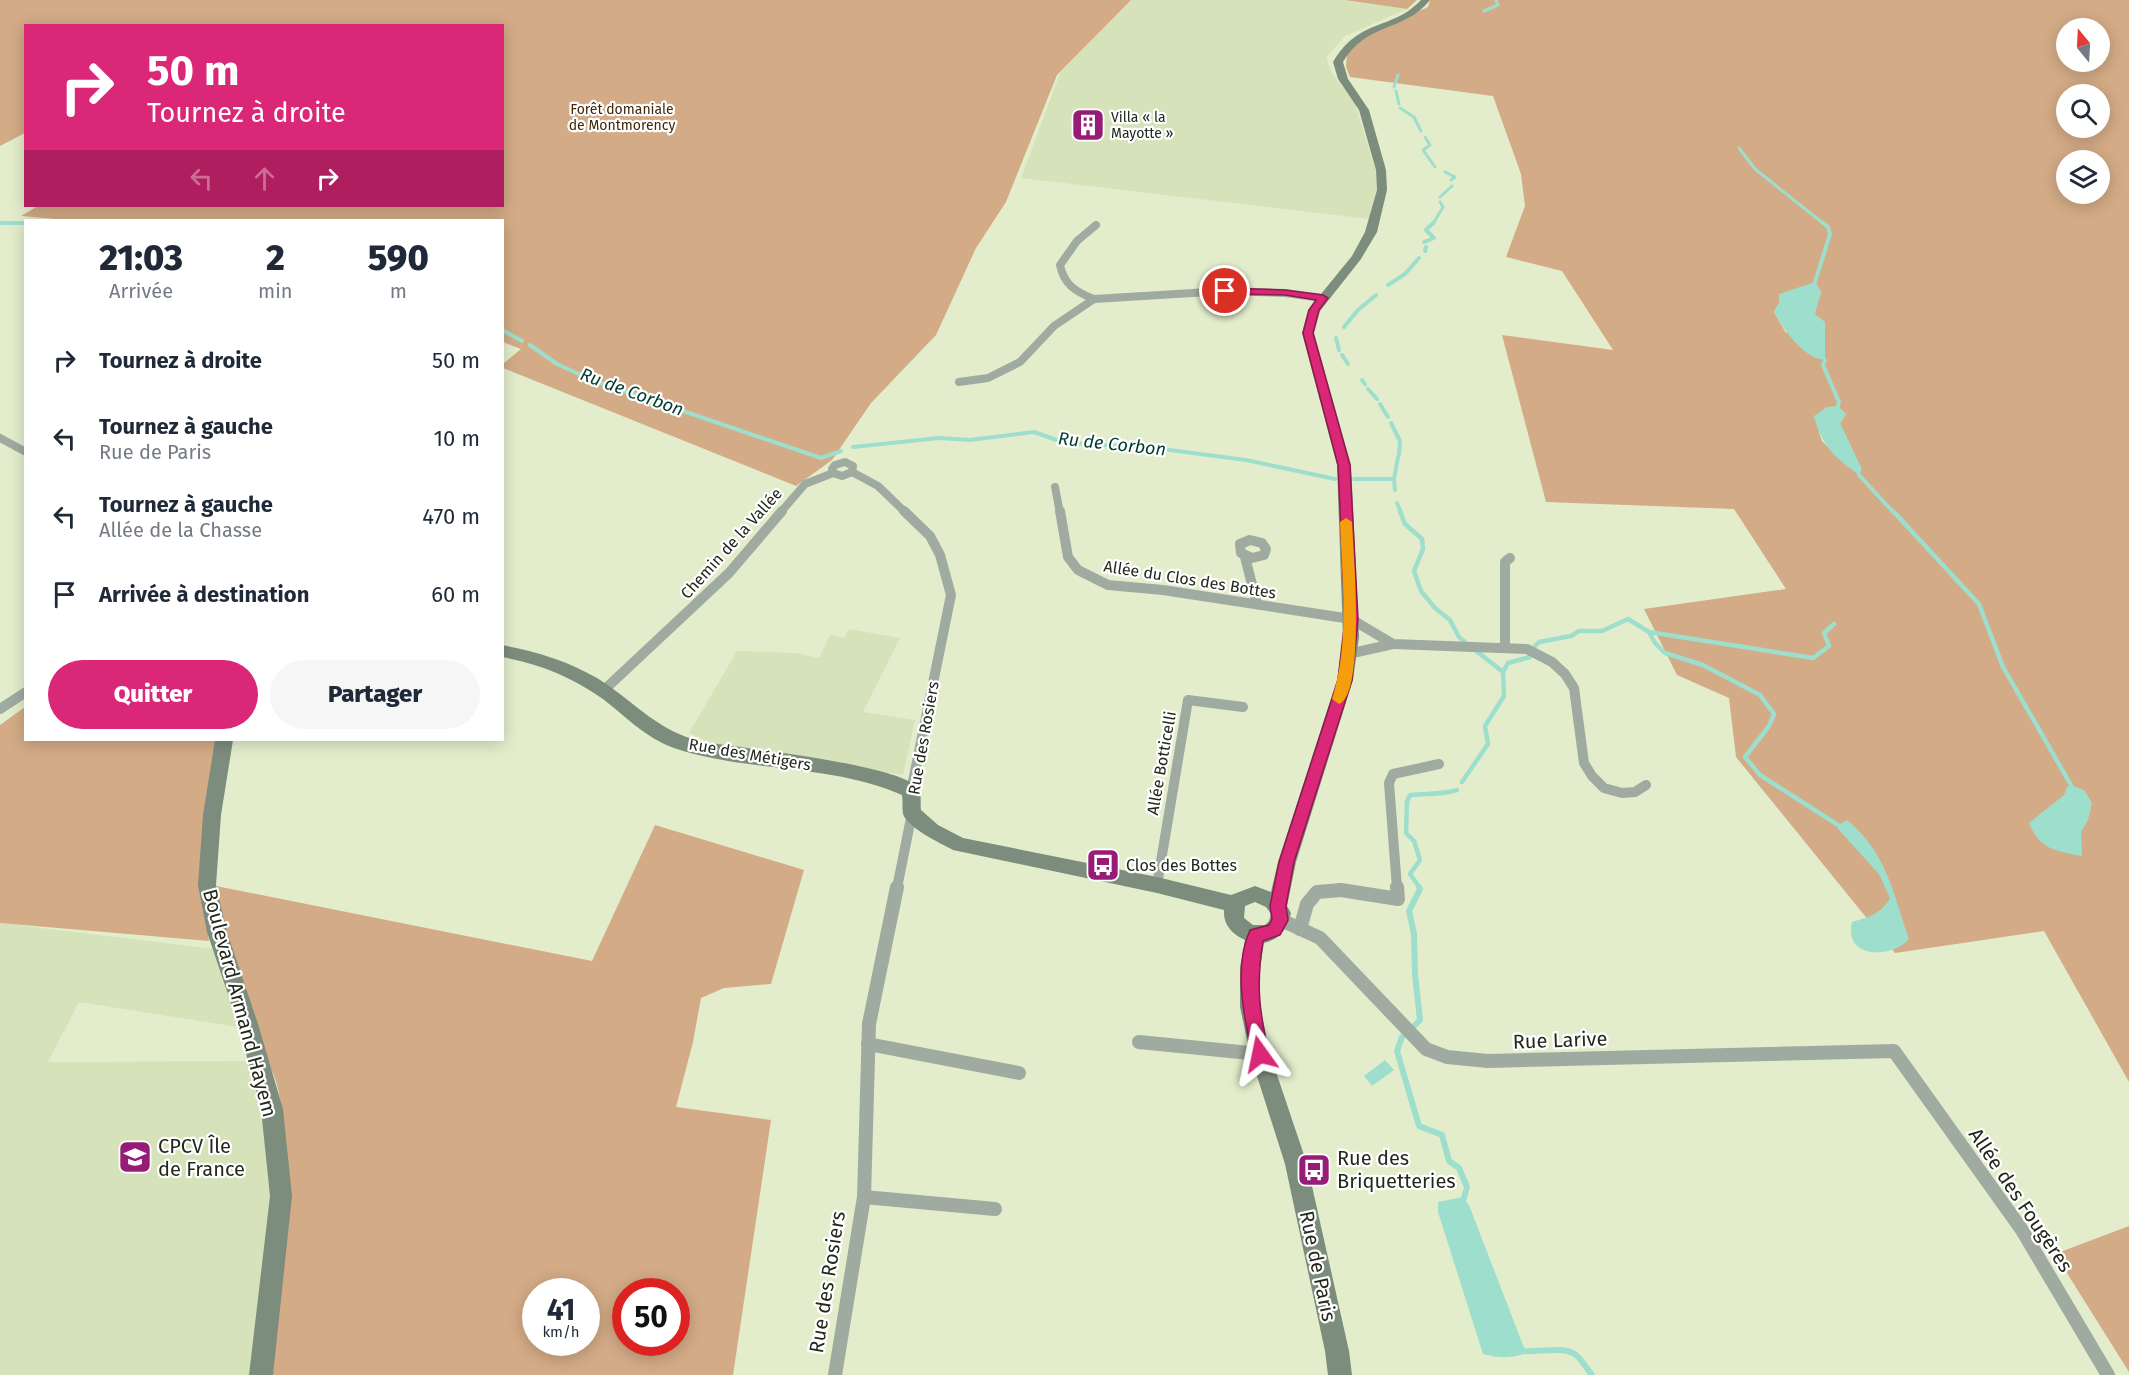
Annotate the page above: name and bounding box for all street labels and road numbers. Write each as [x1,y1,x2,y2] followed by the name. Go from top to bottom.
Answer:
[677,484,786,603] street label: Chemin de la Vallée
[1102,556,1277,603] street label: Allée du Clos des Bottes
[904,680,943,796] street label: Rue des Rosiers
[1143,710,1180,817] street label: Allée Botticelli
[687,734,812,775] street label: Rue des Métigers
[198,886,282,1120] street label: Boulevard Armand Hayem
[1512,1026,1608,1054] street label: Rue Larive
[1964,1123,2078,1277] street label: Allée des Fougères
[804,1209,850,1355] street label: Rue des Rosiers
[1295,1209,1341,1323] street label: Rue de Paris

